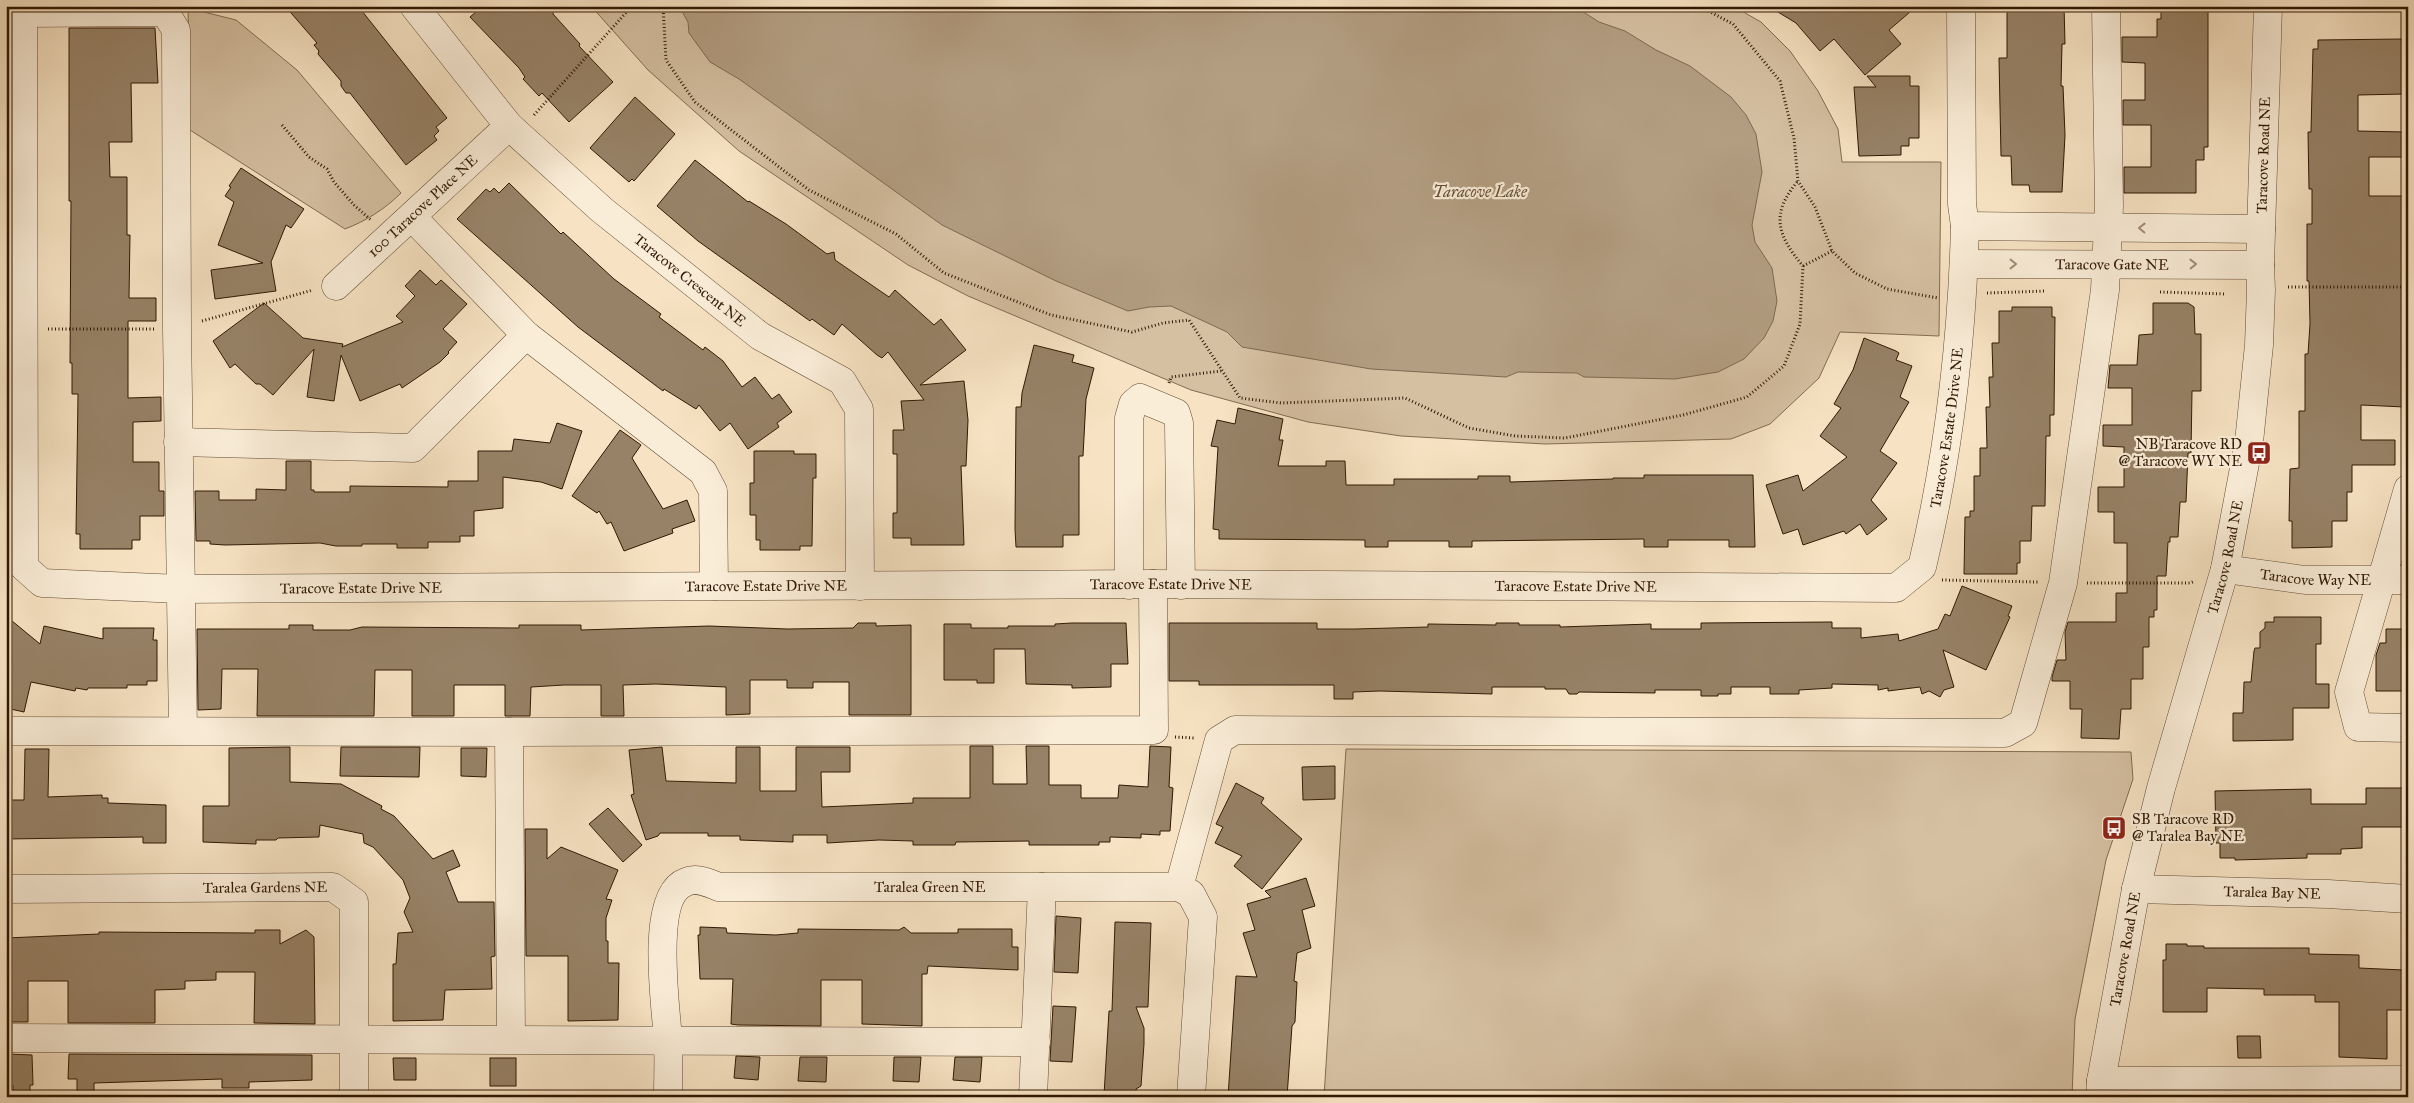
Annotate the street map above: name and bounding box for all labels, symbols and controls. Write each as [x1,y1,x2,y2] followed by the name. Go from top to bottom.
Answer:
[2253,96,2274,214] street label: Taracove Road NE
[364,151,481,261] street label: 100 Taracove Place NE
[1433,182,1528,201] water label: Taracove Lake
[2138,223,2146,233] one-way arrow
[630,230,750,331] street label: Taracove Crescent NE
[2055,255,2169,274] street label: Taracove Gate NE
[2009,259,2017,269] one-way arrow
[2189,259,2197,269] one-way arrow
[1926,347,1967,510] street label: Taracove Estate Drive NE
[2118,435,2242,470] place label: NB Taracove RD @ Taracove WY NE
[2246,440,2272,466] bus stop icon: NB Taracove RD @ Taracove WY NE
[2203,498,2247,616] street label: Taracove Road NE
[2259,565,2371,589] street label: Taracove Way NE
[1090,575,1252,594] street label: Taracove Estate Drive NE
[685,577,847,595] street label: Taracove Estate Drive NE
[1495,577,1657,596] street label: Taracove Estate Drive NE
[280,579,442,597] street label: Taracove Estate Drive NE
[2132,810,2244,845] place label: SB Taracove RD @ Taralea Bay NE
[2101,815,2127,841] bus stop icon: SB Taracove RD @ Taralea Bay NE
[203,878,328,897] street label: Taralea Gardens NE
[874,878,986,896] street label: Taralea Green NE
[2223,882,2321,903] street label: Taralea Bay NE
[2106,890,2144,1008] street label: Taracove Road NE

